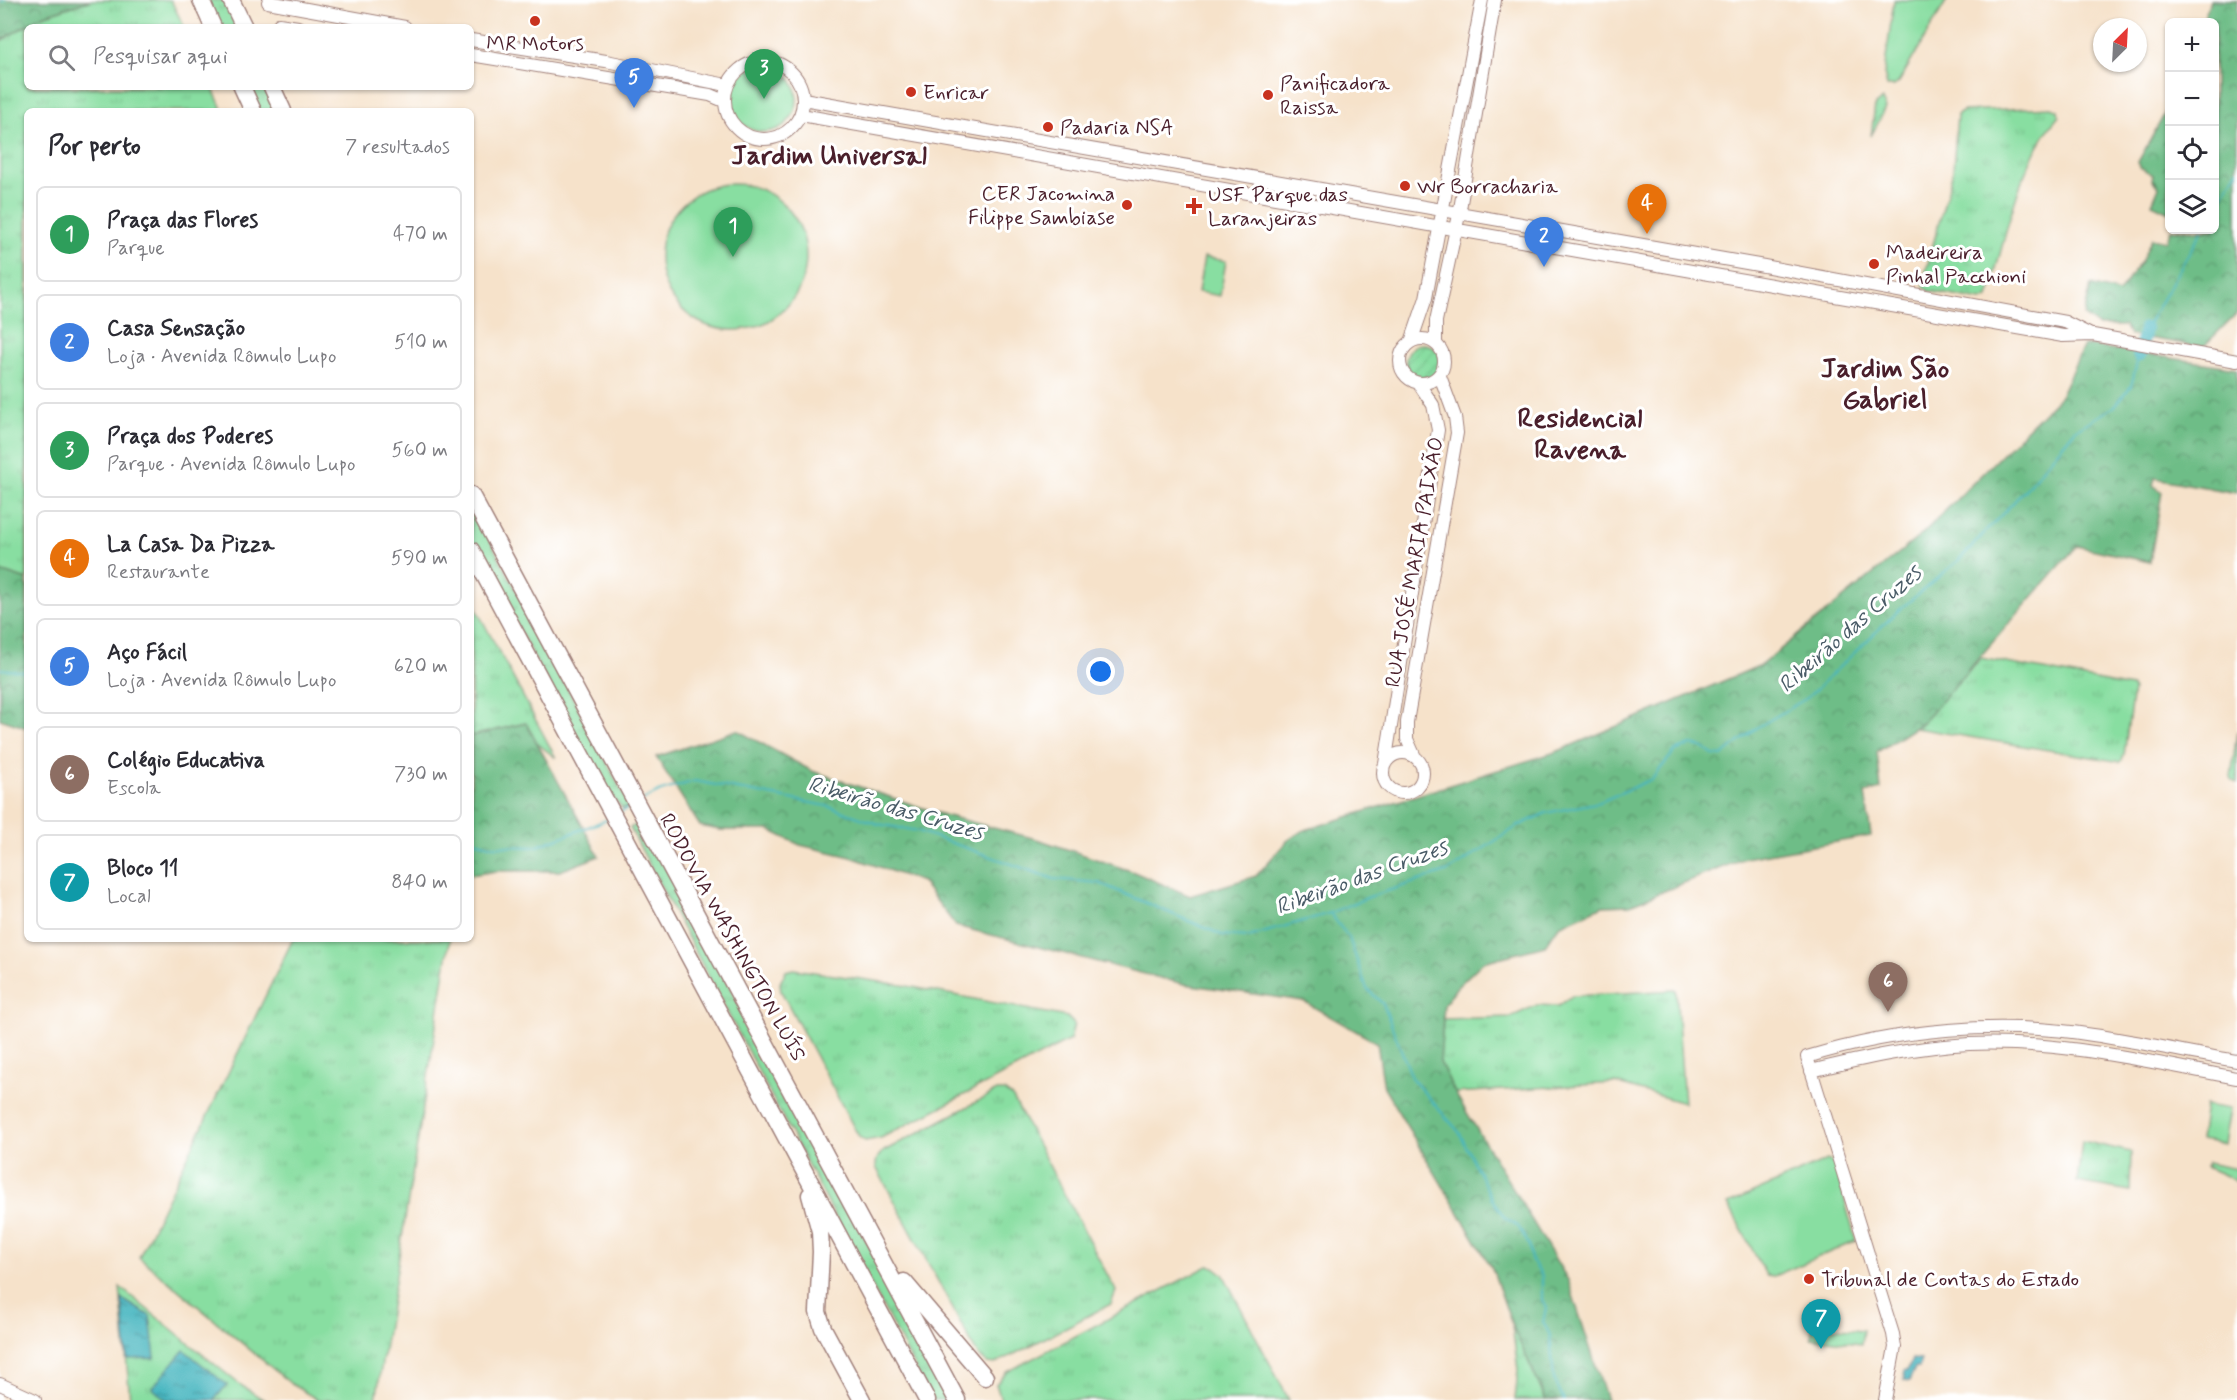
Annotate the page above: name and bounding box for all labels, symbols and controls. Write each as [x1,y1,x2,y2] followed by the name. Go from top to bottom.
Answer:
[528,14,542,28] marker: MR Motors
[2093,18,2147,72] north arrow
[2165,18,2219,234] map controls
[2165,18,2219,72] button: +
[24,24,474,90] search box
[486,30,584,58] place label: MR Motors
[45,41,78,74] icon: search
[93,43,228,71] text: Pesquisar aqui
[744,50,783,99] pin: 3
[614,58,654,108] pin: 5
[1280,70,1390,122] place label: Panificadora Raissa
[2165,72,2219,126] button: −
[923,79,989,107] place label: Enricar
[904,85,918,99] marker: Enricar
[1261,88,1275,102] marker: Panificadora Raissa
[1060,114,1173,142] place label: Padaria NSA
[1041,120,1055,134] marker: Padaria NSA
[2165,126,2219,180] button: locate
[48,130,141,164] text: Por perto
[345,134,450,161] text: 7 resultados
[731,139,927,174] district label: Jardim Universal
[1417,173,1558,201] place label: Wr Borracharia
[1398,179,1412,193] marker: Wr Borracharia
[968,180,1115,232] place label: CER Jacomina Filippe Sambiase
[2165,180,2219,234] button: layers
[1208,181,1348,233] place label: USF Parque das Laranjeiras
[1628,184,1666,234] pin: 4
[1185,197,1203,215] marker: USF Parque das Laranjeiras
[1120,198,1134,212] marker: CER Jacomina Filippe Sambiase
[107,207,258,235] text: Praça das Flores
[714,208,752,257] pin: 1
[1524,218,1564,267] pin: 2
[65,221,74,248] text: 1
[393,221,448,248] text: 470 m
[107,235,165,262] text: Parque
[1886,239,2026,291] place label: Madeireira Pinhal Pacchioni
[1867,257,1881,271] marker: Madeireira Pinhal Pacchioni
[107,315,245,343] text: Casa Sensação
[65,329,74,356] text: 2
[394,329,448,356] text: 510 m
[107,343,336,370] text: Loja · Avenida Rômulo Lupo
[1821,352,1949,418] district label: Jardim São Gabriel
[1518,402,1642,468] district label: Residencial Ravena
[107,423,273,451] text: Praça dos Poderes
[1379,435,1451,690] street label: RUA JOSÉ MARIA PAIXÃO
[65,437,74,464] text: 3
[392,437,448,464] text: 560 m
[107,451,356,478] text: Parque · Avenida Rômulo Lupo
[107,531,274,559] text: La Casa Da Pizza
[64,545,75,572] text: 4
[391,545,448,572] text: 590 m
[1773,558,1929,699] water label: Ribeirão das Cruzes
[107,559,210,586] text: Restaurante
[107,639,187,667] text: Aço Fácil
[64,653,76,680] text: 5
[394,653,448,680] text: 620 m
[1086,657,1115,686] your location
[107,667,336,694] text: Loja · Avenida Rômulo Lupo
[107,747,265,775] text: Colégio Educativa
[64,761,75,788] text: 6
[394,761,448,788] text: 730 m
[805,771,988,848] water label: Ribeirão das Cruzes
[107,775,161,802] text: Escola
[652,809,812,1066] street label: RODOVIA WASHINGTON LUÍS
[1272,833,1453,922] water label: Ribeirão das Cruzes
[107,855,179,883] text: Bloco 11
[63,869,76,896] text: 7
[391,869,448,896] text: 840 m
[107,883,151,910] text: Local
[1868,962,1908,1012] pin: 6
[1821,1266,2079,1294] place label: Tribunal de Contas do Estado
[1802,1272,1816,1286] marker: Tribunal de Contas do Estado
[1802,1300,1840,1349] pin: 7

